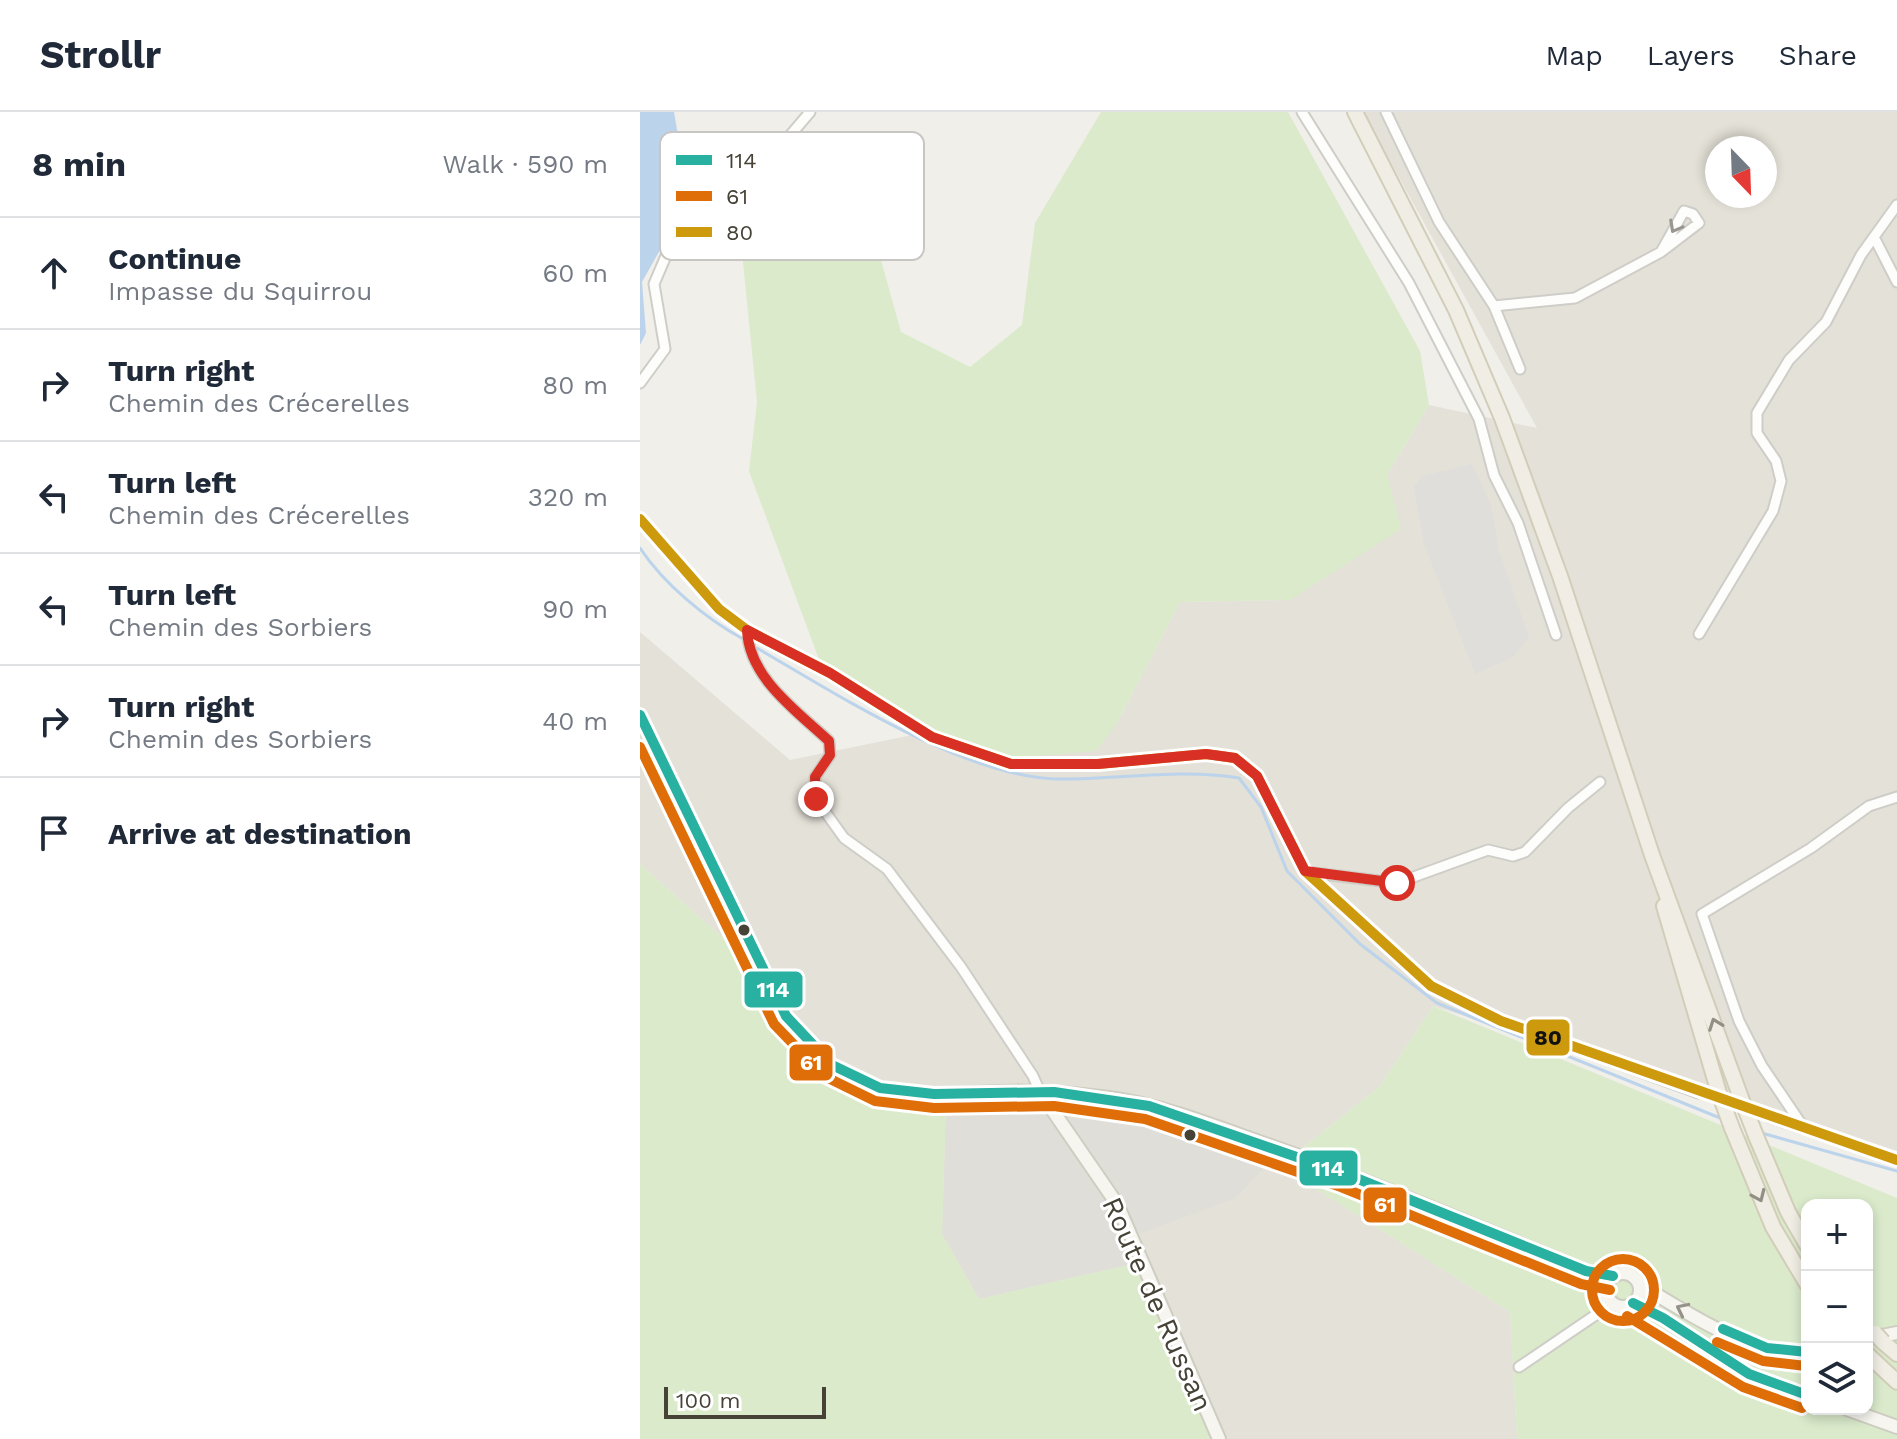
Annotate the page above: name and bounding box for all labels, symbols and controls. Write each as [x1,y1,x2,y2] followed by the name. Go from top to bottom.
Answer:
[40,33,161,77] text: Strollr
[1546,39,1603,72] text: Map
[1647,39,1735,72] text: Layers
[1779,39,1857,72] text: Share
[660,132,924,260] legend
[1705,136,1777,208] north arrow
[32,144,126,184] text: 8 min
[726,148,757,173] text: 114
[443,149,608,179] text: Walk · 590 m
[726,184,748,209] text: 61
[1670,218,1685,233] one-way arrow
[726,220,753,245] text: 80
[108,241,241,276] text: Continue
[32,251,76,295] icon: ahead
[542,258,608,288] text: 60 m
[108,276,372,306] text: Impasse du Squirrou
[108,353,254,388] text: Turn right
[32,363,76,407] icon: right
[542,370,608,400] text: 80 m
[108,388,410,418] text: Chemin des Crécerelles
[108,465,236,500] text: Turn left
[32,475,76,519] icon: left
[528,482,608,512] text: 320 m
[108,500,410,530] text: Chemin des Crécerelles
[108,577,236,612] text: Turn left
[32,587,76,631] icon: left
[542,594,608,624] text: 90 m
[108,612,372,642] text: Chemin des Sorbiers
[108,689,254,724] text: Turn right
[32,699,76,743] icon: right
[542,706,608,736] text: 40 m
[108,724,372,754] text: Chemin des Sorbiers
[798,781,834,817] route end
[32,811,76,855] icon: arrive
[108,816,412,851] text: Arrive at destination
[1379,865,1415,901] route start
[736,922,752,938] unlabelled marker
[743,970,804,1009] line badge: 114
[756,977,790,1002] text: 114
[1525,1018,1571,1057] line badge: 80
[1708,1018,1725,1032] one-way arrow
[1534,1025,1562,1050] text: 80
[788,1043,834,1082] line badge: 61
[800,1050,822,1075] text: 61
[1182,1127,1198,1143] unlabelled marker
[1298,1149,1359,1187] line badge: 114
[1311,1156,1345,1181] text: 114
[1362,1186,1408,1224] line badge: 61
[1749,1187,1765,1202] one-way arrow
[1095,1192,1220,1417] street label: Route de Russan
[1374,1192,1396,1217] text: 61
[1801,1199,1873,1415] map controls
[1801,1199,1873,1271] button: +
[1801,1271,1873,1343] button: −
[1676,1303,1691,1318] one-way arrow
[1801,1343,1873,1415] button: layers
[664,1383,826,1419] scale bar
[676,1388,740,1413] text: 100 m

